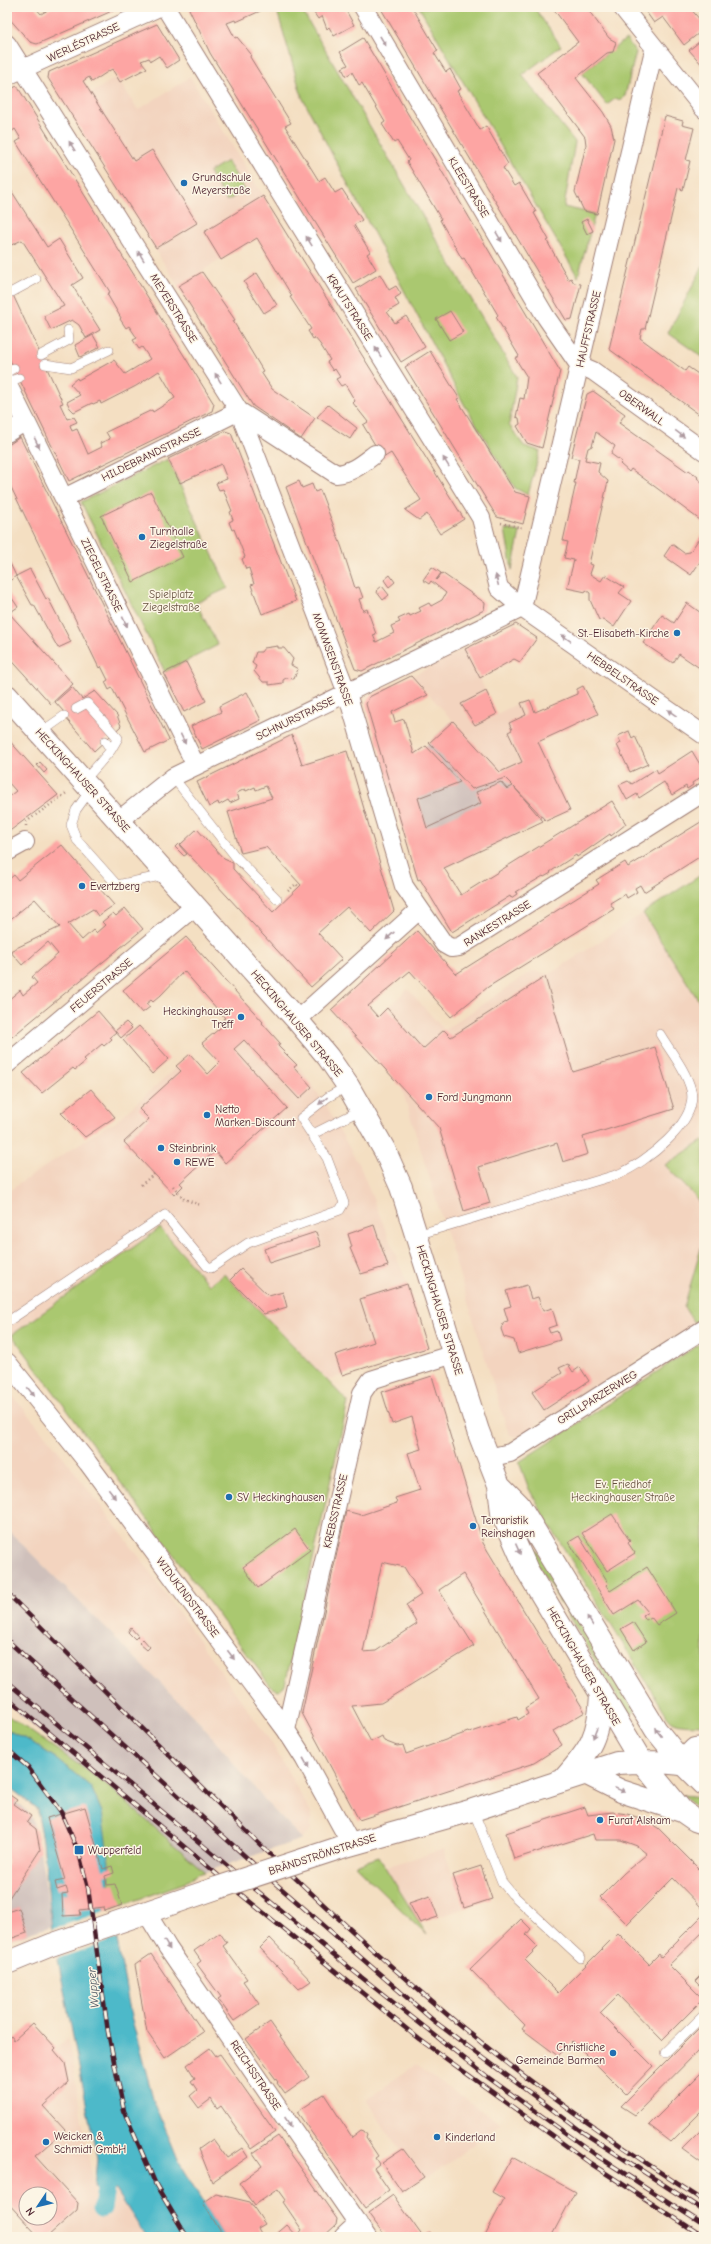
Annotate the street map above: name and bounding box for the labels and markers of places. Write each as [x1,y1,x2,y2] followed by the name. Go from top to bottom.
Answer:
[192,171,252,197] place label: Grundschule Meyerstraße
[179,178,189,188] marker: Grundschule Meyerstraße
[150,525,208,551] place label: Turnhalle Ziegelstraße
[137,532,147,542] marker: Turnhalle Ziegelstraße
[578,627,669,640] place label: St.-Elisabeth-Kirche
[672,628,682,638] marker: St.-Elisabeth-Kirche
[90,880,140,893] place label: Evertzberg
[77,881,87,891] marker: Evertzberg
[163,1005,234,1031] place label: Heckinghauser Treff
[236,1012,246,1022] marker: Heckinghauser Treff
[437,1091,512,1104] place label: Ford Jungmann
[424,1092,434,1102] marker: Ford Jungmann
[215,1103,296,1129] place label: Netto Marken-Discount
[202,1110,212,1120] marker: Netto Marken-Discount
[169,1142,217,1155] place label: Steinbrink
[156,1143,166,1153] marker: Steinbrink
[185,1156,215,1169] place label: REWE
[172,1157,182,1167] marker: REWE
[237,1491,324,1504] place label: SV Heckinghausen
[224,1492,234,1502] marker: SV Heckinghausen
[481,1514,535,1540] place label: Terraristik Reinshagen
[468,1521,478,1531] marker: Terraristik Reinshagen
[608,1814,671,1827] place label: Furat Alsham
[595,1815,605,1825] marker: Furat Alsham
[73,1844,85,1856] marker: Wupperfeld
[88,1844,142,1857] place label: Wupperfeld
[516,2041,605,2067] place label: Christliche Gemeinde Barmen
[608,2048,618,2058] marker: Christliche Gemeinde Barmen
[54,2130,126,2156] place label: Weicken & Schmidt GmbH
[445,2131,496,2144] place label: Kinderland
[432,2132,442,2142] marker: Kinderland
[41,2137,51,2147] marker: Weicken & Schmidt GmbH

